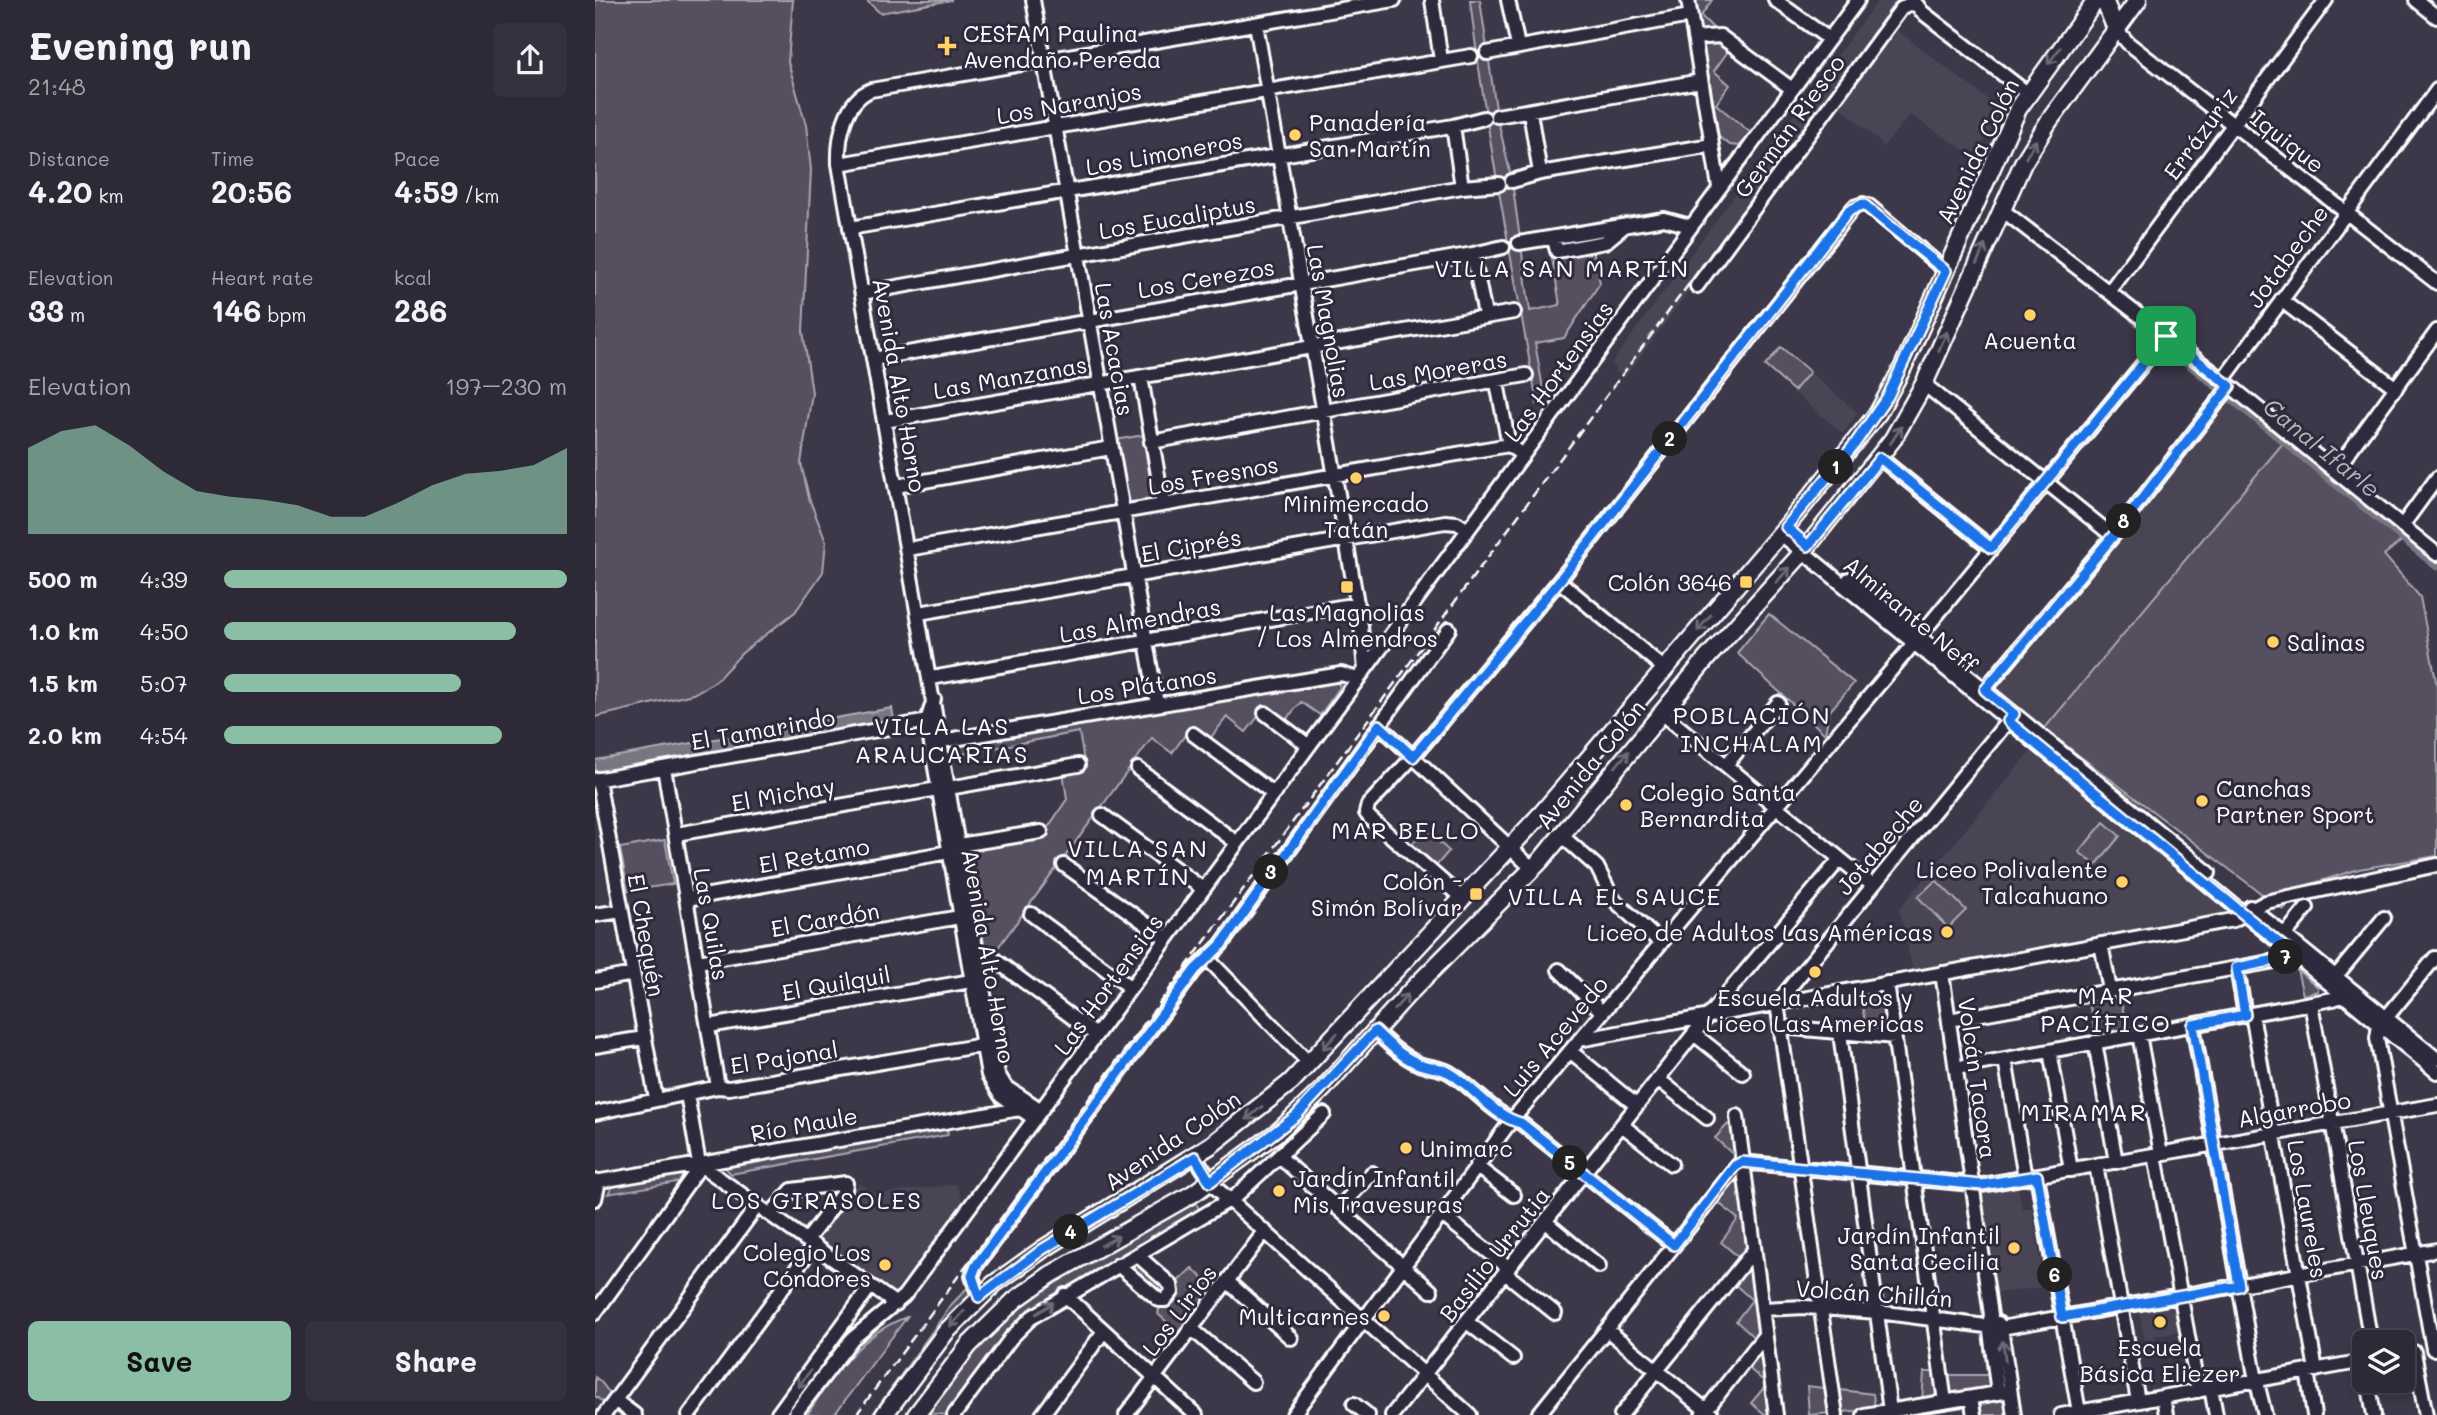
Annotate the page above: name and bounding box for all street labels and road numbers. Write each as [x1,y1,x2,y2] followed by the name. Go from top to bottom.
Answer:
[1727,48,1851,204] street label: Germán Riesco
[1929,73,2025,229] street label: Avenida Colón
[994,75,1144,131] street label: Los Naranjos
[2156,81,2244,185] street label: Errázuriz
[2245,103,2331,179] street label: Iquique
[1083,124,1245,182] street label: Los Limoneros
[1096,188,1258,246] street label: Los Eucaliptus
[2239,199,2335,313] street label: Jotabeche
[1301,242,1357,400] street label: Las Magnolias
[1135,251,1277,305] street label: Los Cerezos
[866,276,934,494] street label: Avenida Alto Horno
[1089,280,1141,418] street label: Las Acacias
[1497,294,1619,448] street label: Las Hortensias
[1367,343,1509,397] street label: Las Moreras
[931,349,1089,405] street label: Las Manzanas
[1146,449,1280,501] street label: Los Fresnos
[1138,521,1244,569] street label: El Ciprés
[1838,549,1985,680] street label: Almirante Neff
[1057,591,1223,649] street label: Las Almendras
[1075,659,1219,711] street label: Los Plátanos
[1529,693,1651,835] street label: Avenida Colón
[689,702,837,756] street label: El Tamarindo
[729,770,837,818] street label: El Michay
[1829,789,1929,901] street label: Jotabeche
[756,831,872,879] street label: El Retamo
[955,847,1023,1065] street label: Avenida Alto Horno
[687,865,737,983] street label: Las Quilas
[621,871,673,999] street label: El Chequén
[768,895,882,943] street label: El Cardón
[1047,907,1169,1061] street label: Las Hortensias
[779,959,893,1007] street label: El Quilquil
[1496,969,1614,1103] street label: Luis Acevedo
[1952,996,2004,1160] street label: Volcán Tacora
[728,1034,840,1080] street label: El Pajonal
[1098,1083,1246,1197] street label: Avenida Colón
[2235,1084,2353,1134] street label: Algarrobo
[748,1100,860,1148] street label: Río Maule
[2281,1137,2335,1281] street label: Los Laureles
[2342,1138,2396,1282] street label: Los Lleuques
[1432,1180,1556,1328] street label: Basilio Urrutia
[1135,1258,1223,1362] street label: Los Lirios
[1795,1273,1953,1313] street label: Volcán Chillán

